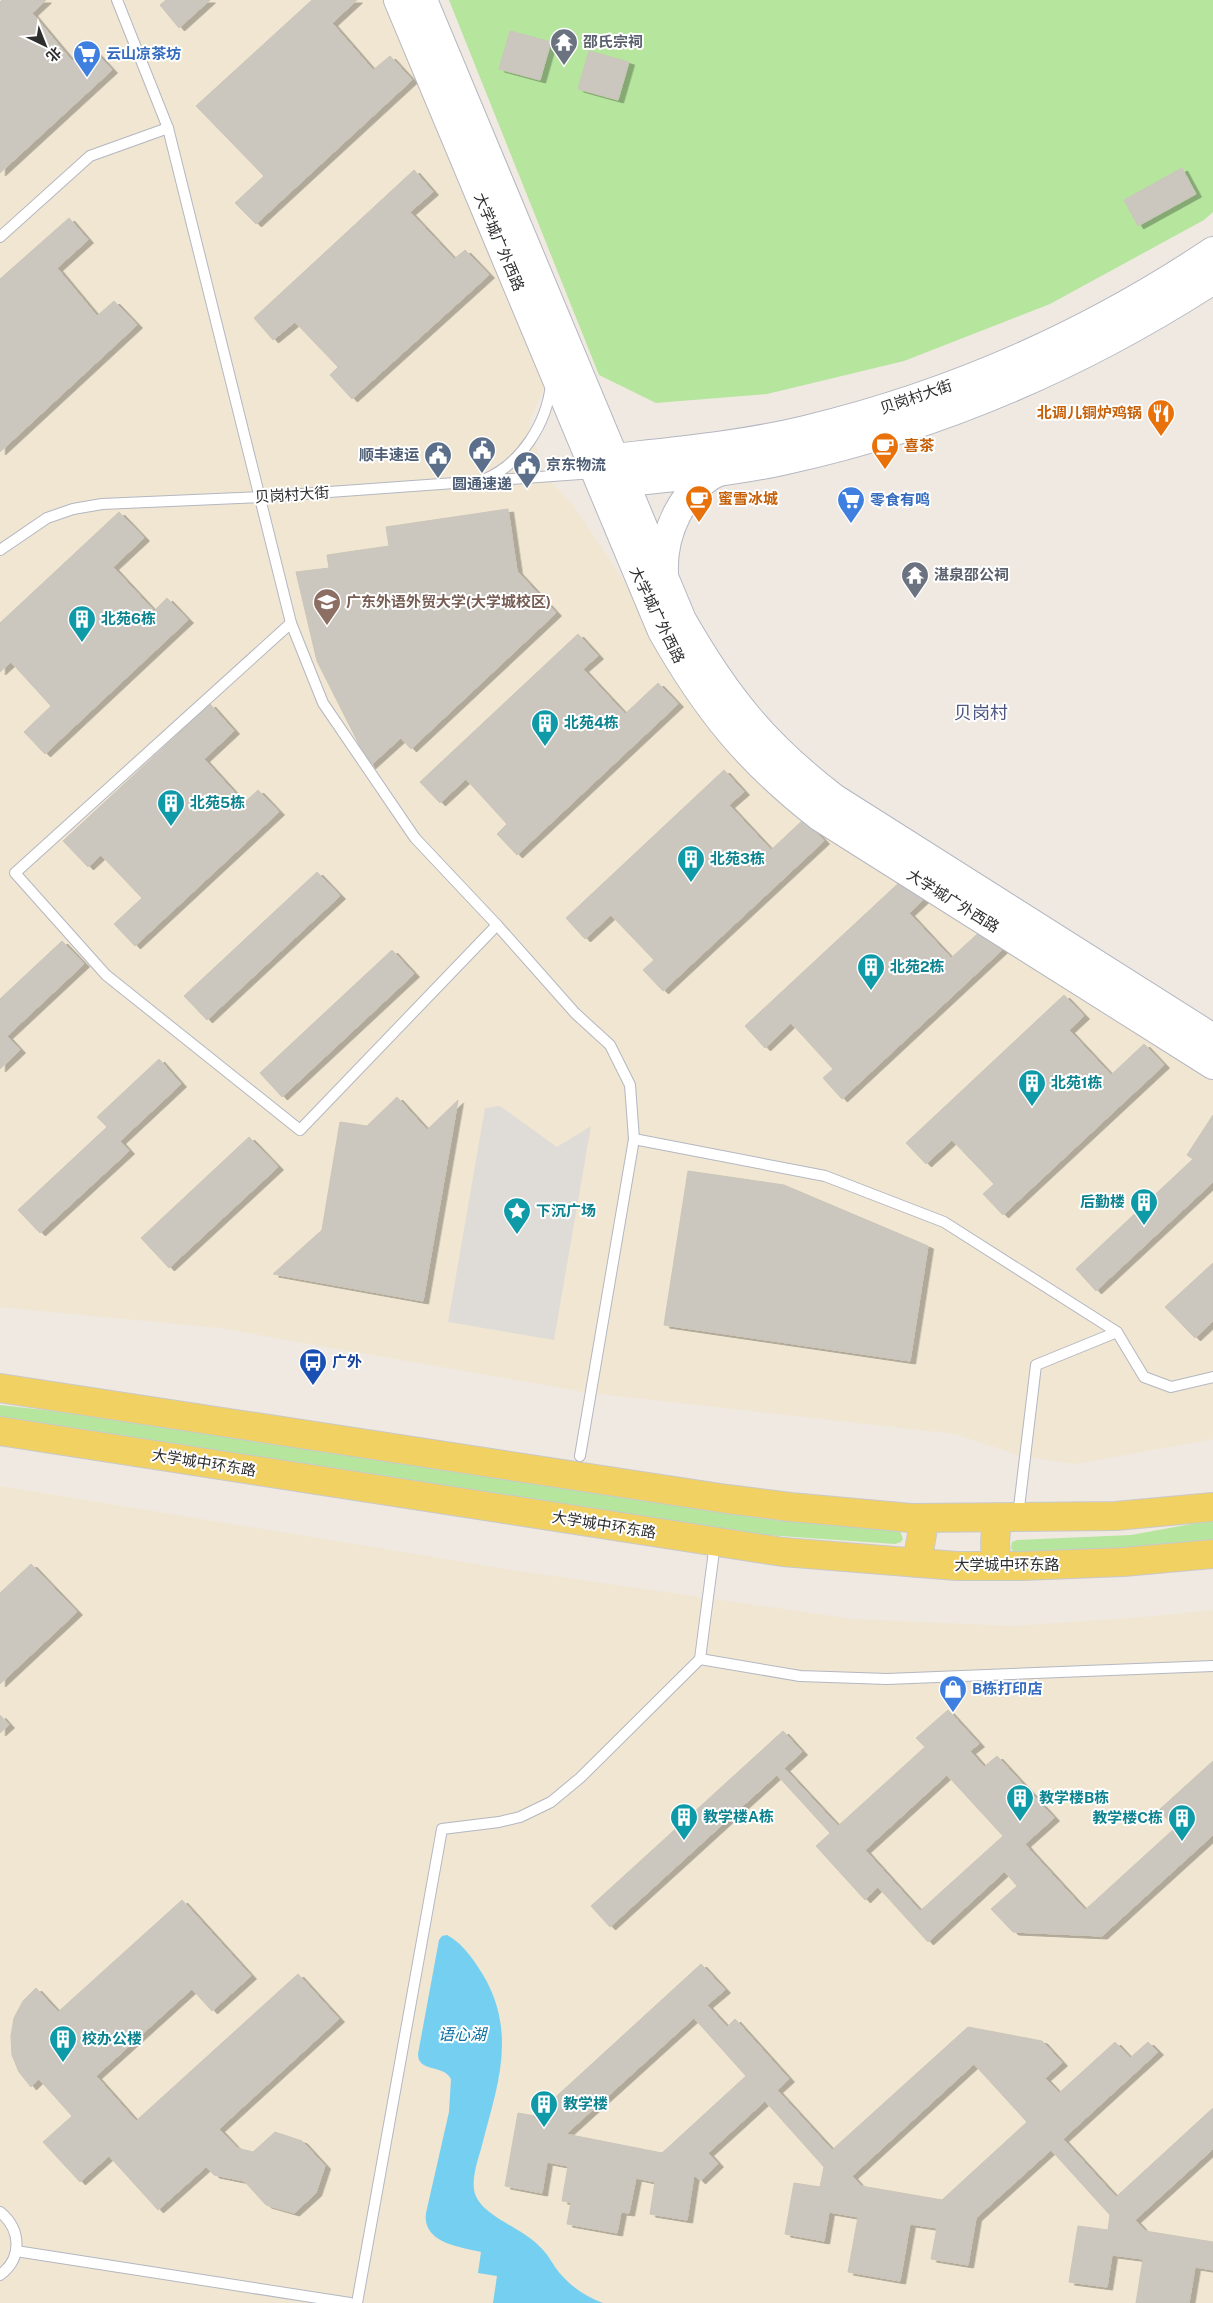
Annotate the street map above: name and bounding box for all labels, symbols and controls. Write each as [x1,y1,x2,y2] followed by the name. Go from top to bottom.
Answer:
[20,20,70,70] north arrow
[549,27,579,66] temple icon: 邵氏宗祠
[583,33,643,50] place label: 邵氏宗祠
[72,39,102,78] supermarket icon: 云山凉茶坊
[43,44,64,65] text: 北
[106,45,181,62] place label: 云山凉茶坊
[471,190,528,293] street label: 大学城广外西路
[878,376,954,417] street label: 贝岗村大街
[1146,398,1176,437] restaurant icon: 北调儿铜炉鸡锅
[1037,404,1142,421] place label: 北调儿铜炉鸡锅
[870,431,900,470] cafe icon: 喜茶
[467,435,497,474] public building icon: 圆通速递
[904,437,935,454] place label: 喜茶
[423,440,453,479] public building icon: 顺丰速运
[359,446,419,463] place label: 顺丰速运
[512,450,542,489] public building icon: 京东物流
[546,456,606,473] place label: 京东物流
[452,475,512,492] place label: 圆通速递
[254,483,330,506] street label: 贝岗村大街
[684,484,714,523] cafe icon: 蜜雪冰城
[836,485,866,524] supermarket icon: 零食有鸣
[718,490,778,507] place label: 蜜雪冰城
[870,491,930,508] place label: 零食有鸣
[900,560,930,599] temple icon: 湛泉邵公祠
[627,564,688,666] street label: 大学城广外西路
[934,566,1009,583] place label: 湛泉邵公祠
[312,587,342,626] school or university icon: 广东外语外贸大学(大学城校区)
[346,593,551,610] place label: 广东外语外贸大学(大学城校区)
[67,604,97,643] building icon: 北苑6栋
[101,610,156,627] place label: 北苑6栋
[954,702,1008,723] district label: 贝岗村
[530,708,560,747] building icon: 北苑4栋
[564,714,619,731] place label: 北苑4栋
[156,788,186,827] building icon: 北苑5栋
[190,794,245,811] place label: 北苑5栋
[676,844,706,883] building icon: 北苑3栋
[710,850,765,867] place label: 北苑3栋
[904,866,1002,936] street label: 大学城广外西路
[856,952,886,991] building icon: 北苑2栋
[890,958,945,975] place label: 北苑2栋
[1017,1068,1047,1107] building icon: 北苑1栋
[1051,1074,1102,1091] place label: 北苑1栋
[1129,1187,1159,1226] building icon: 后勤楼
[1080,1193,1125,1210] place label: 后勤楼
[502,1196,532,1235] place icon: 下沉广场
[536,1202,596,1219] place label: 下沉广场
[298,1347,328,1386] bus stop icon: 广外
[332,1353,362,1370] place label: 广外
[151,1446,257,1479] street label: 大学城中环东路
[551,1508,657,1541] street label: 大学城中环东路
[954,1556,1060,1573] street label: 大学城中环东路
[938,1674,968,1713] shop icon: B栋打印店
[972,1680,1042,1697] place label: B栋打印店
[1005,1783,1035,1822] building icon: 教学楼B栋
[1039,1789,1109,1806] place label: 教学楼B栋
[669,1802,699,1841] building icon: 教学楼A栋
[1167,1803,1197,1842] building icon: 教学楼C栋
[703,1808,774,1825] place label: 教学楼A栋
[1092,1809,1163,1826] place label: 教学楼C栋
[48,2024,78,2063] building icon: 校办公楼
[438,2025,489,2044] water label: 语心湖
[82,2030,142,2047] place label: 校办公楼
[529,2089,559,2128] building icon: 教学楼
[563,2095,608,2112] place label: 教学楼

